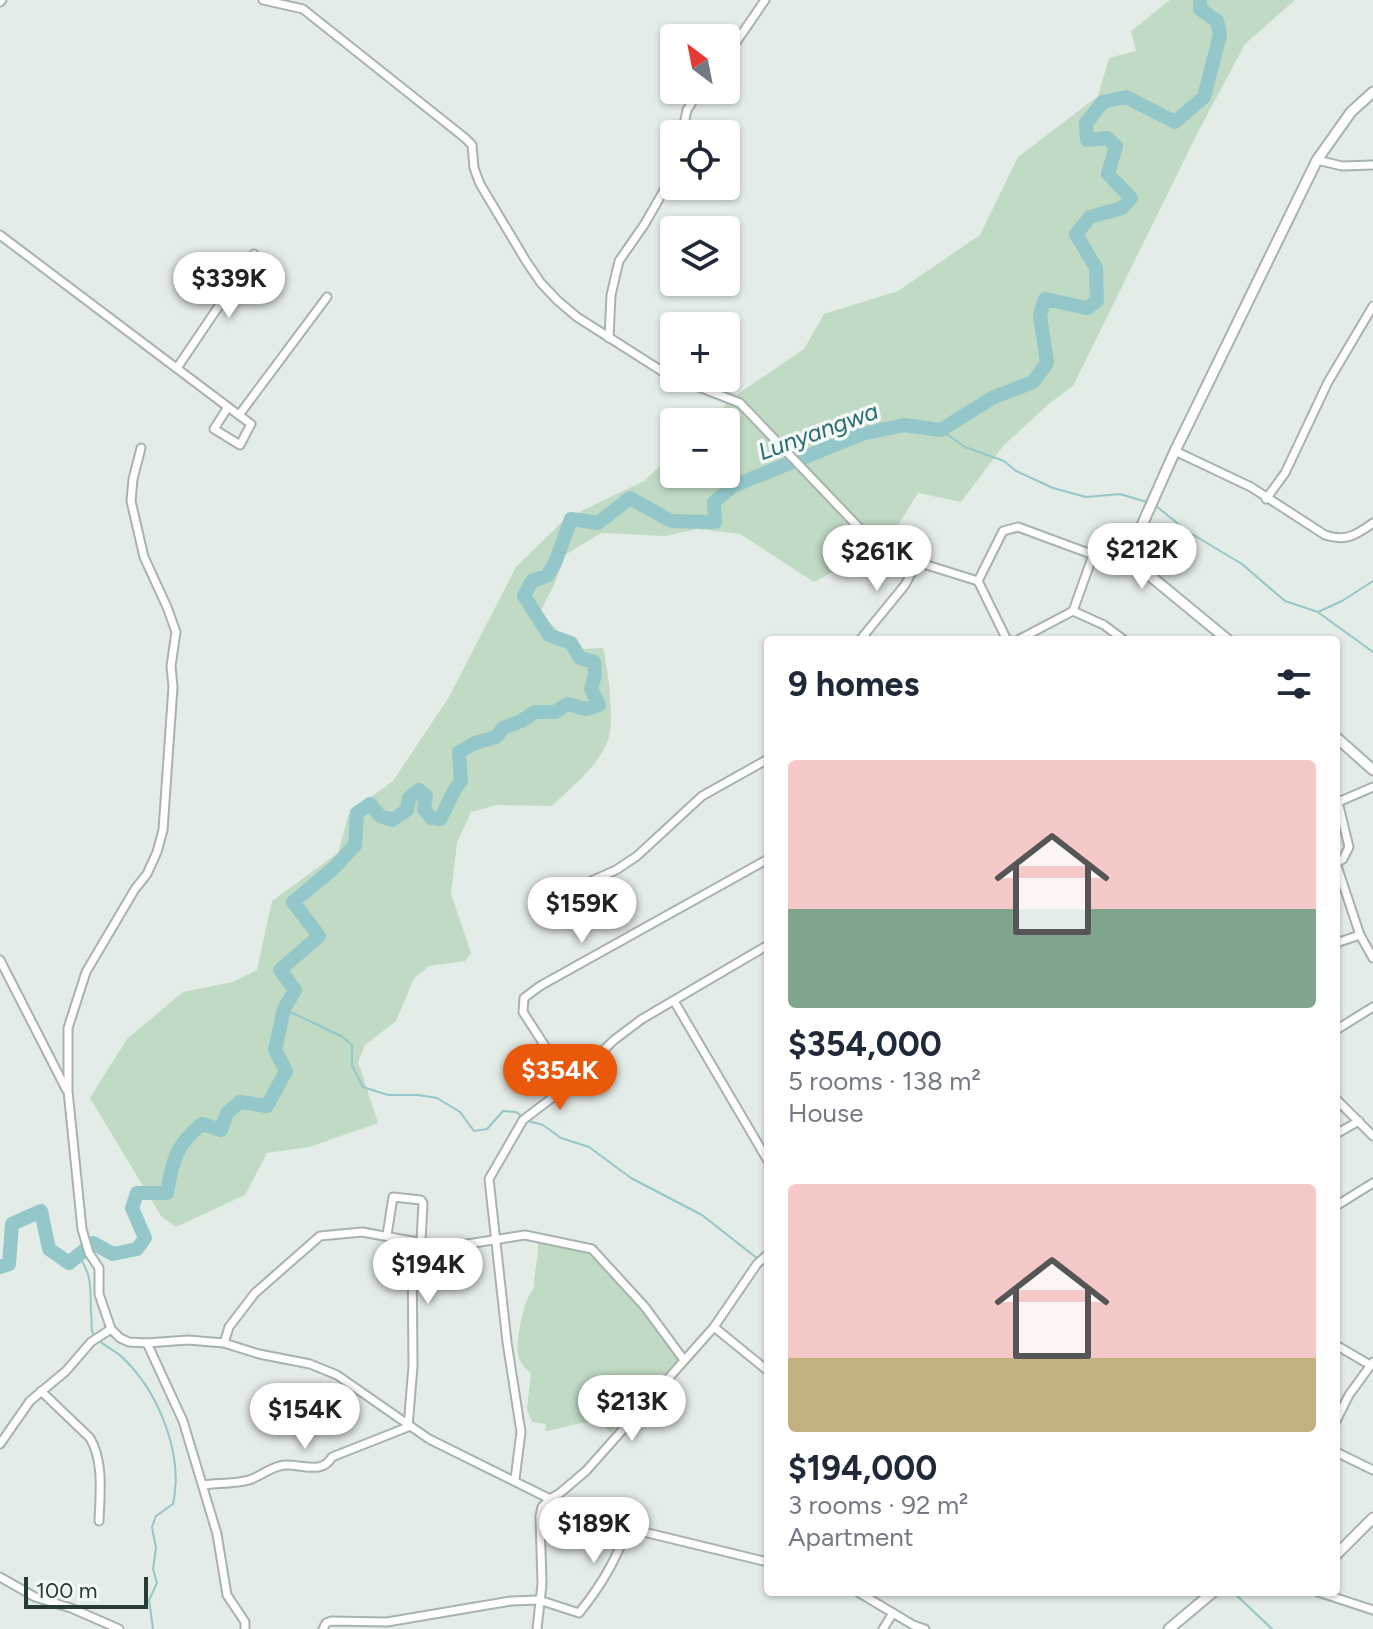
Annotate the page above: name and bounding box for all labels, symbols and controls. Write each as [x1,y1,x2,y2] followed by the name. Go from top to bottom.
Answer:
[660,24,740,104] north arrow
[660,24,740,488] map controls
[660,120,740,200] button: locate
[660,216,740,296] button: layers
[173,252,285,320] pin: $339K
[191,262,267,294] text: $339K
[660,312,740,392] button: +
[754,396,882,466] water label: Lunyangwa
[660,408,740,488] button: −
[1086,523,1198,591] pin: $212K
[821,525,933,593] pin: $261K
[1106,533,1178,565] text: $212K
[841,535,913,567] text: $261K
[1272,662,1316,706] icon: filters
[788,664,919,705] text: 9 homes
[980,812,1124,956] icon: home
[526,877,638,945] pin: $159K
[546,887,618,919] text: $159K
[788,1024,942,1065] text: $354,000
[504,1044,616,1112] pin: $354K
[521,1054,599,1086] text: $354K
[788,1065,981,1097] text: 5 rooms · 138 m²
[788,1097,863,1129] text: House
[980,1236,1124,1380] icon: home
[372,1238,484,1306] pin: $194K
[391,1248,465,1280] text: $194K
[576,1375,688,1443] pin: $213K
[249,1383,361,1451] pin: $154K
[596,1385,668,1417] text: $213K
[268,1393,342,1425] text: $154K
[788,1448,937,1489] text: $194,000
[788,1489,968,1521] text: 3 rooms · 92 m²
[538,1497,650,1565] pin: $189K
[557,1507,631,1539] text: $189K
[788,1521,914,1553] text: Apartment
[24,1573,148,1609] scale bar
[36,1577,97,1604] text: 100 m

